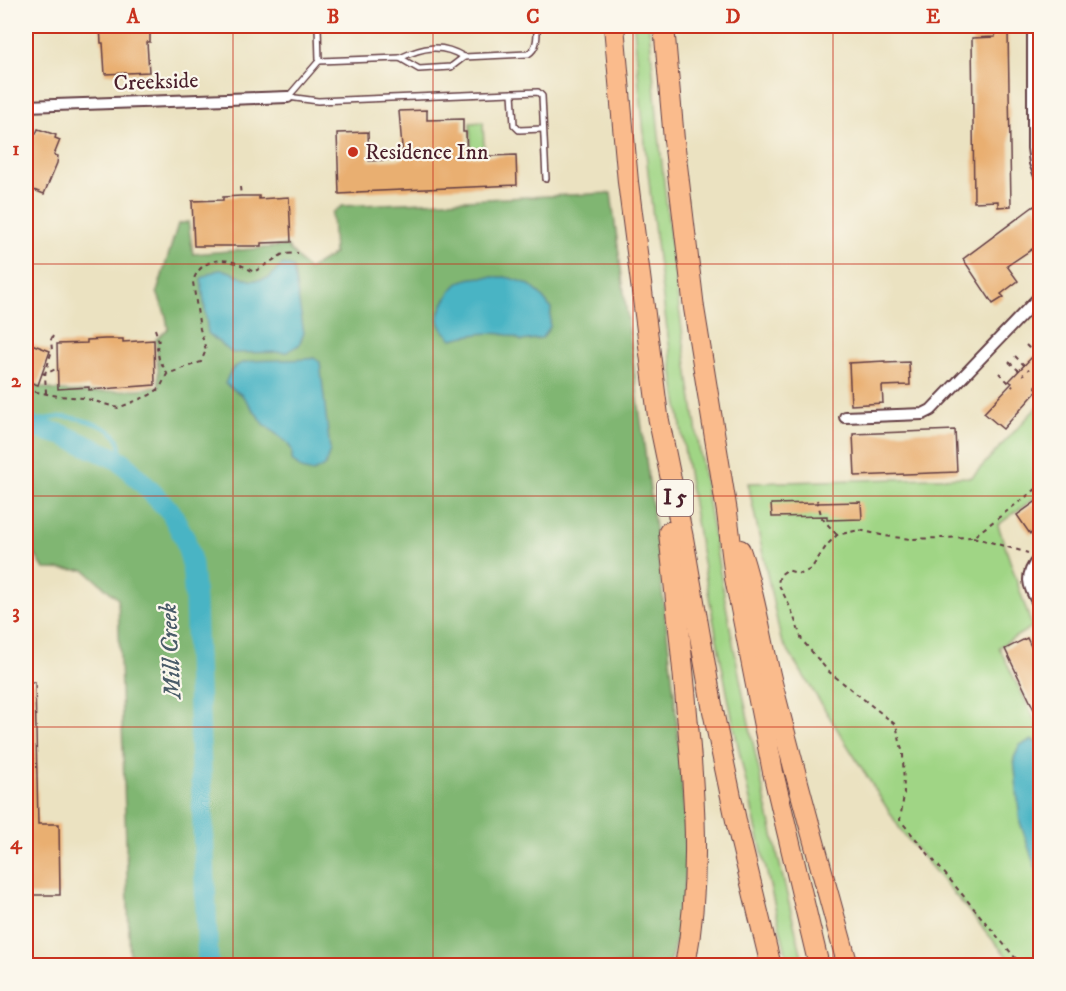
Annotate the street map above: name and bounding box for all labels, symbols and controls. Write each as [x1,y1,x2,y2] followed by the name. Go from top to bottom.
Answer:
[126,5,141,30] text: A
[327,5,339,30] text: B
[526,5,540,30] text: C
[726,5,741,30] text: D
[926,5,940,30] text: E
[113,67,199,97] street label: Creekside
[12,137,20,162] text: 1
[365,139,489,166] place label: Residence Inn
[346,145,360,159] marker: Residence Inn
[11,369,22,394] text: 2
[657,480,693,516] road number: I 5
[12,600,20,625] text: 3
[154,603,189,701] water label: Mill Creek
[10,831,23,856] text: 4

